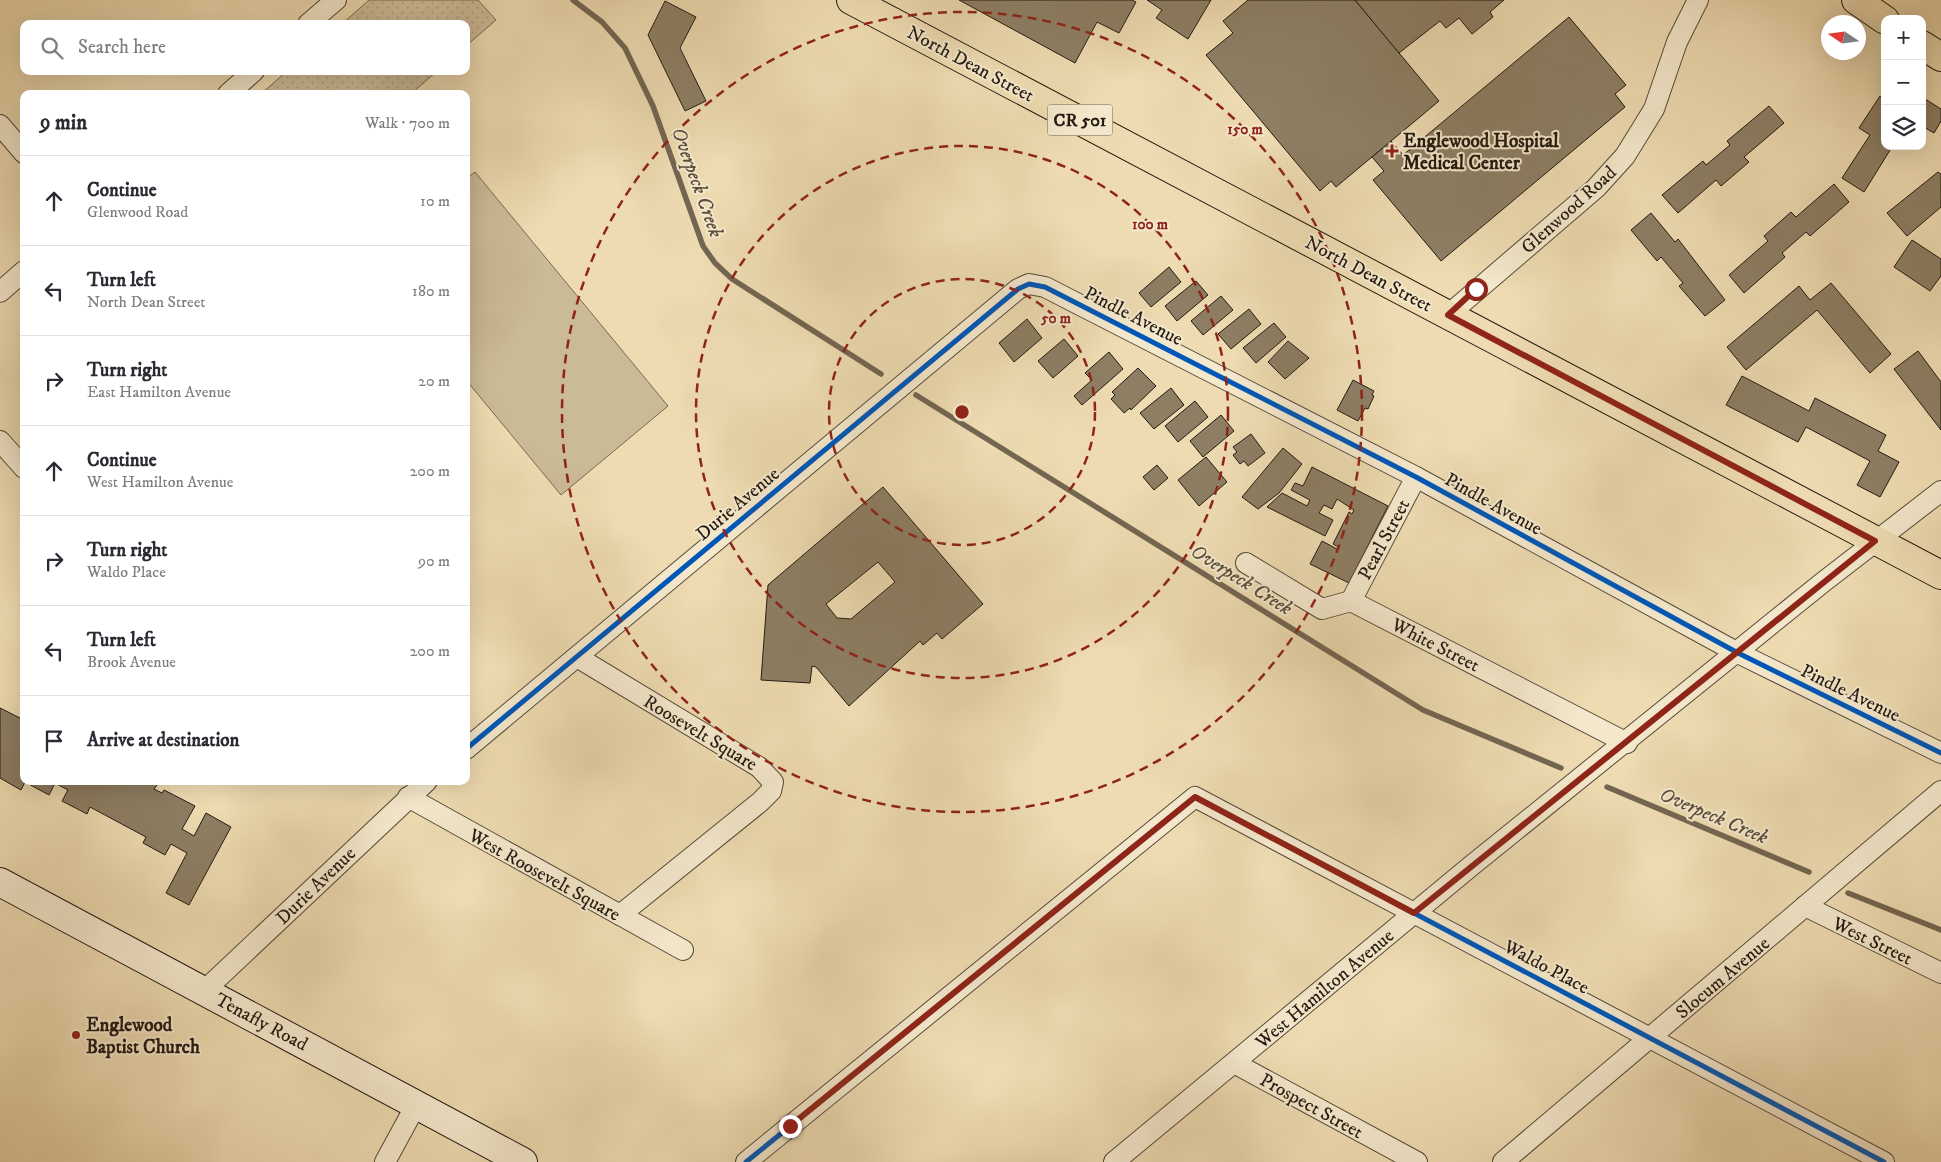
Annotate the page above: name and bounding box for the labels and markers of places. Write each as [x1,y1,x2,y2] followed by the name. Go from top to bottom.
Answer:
[1403,130,1559,175] place label: Englewood Hospital Medical Center
[1385,144,1399,158] marker: Englewood Hospital Medical Center
[953,403,971,421] centre of rings
[86,1014,201,1059] place label: Englewood Baptist Church
[70,1029,82,1041] marker: Englewood Baptist Church

